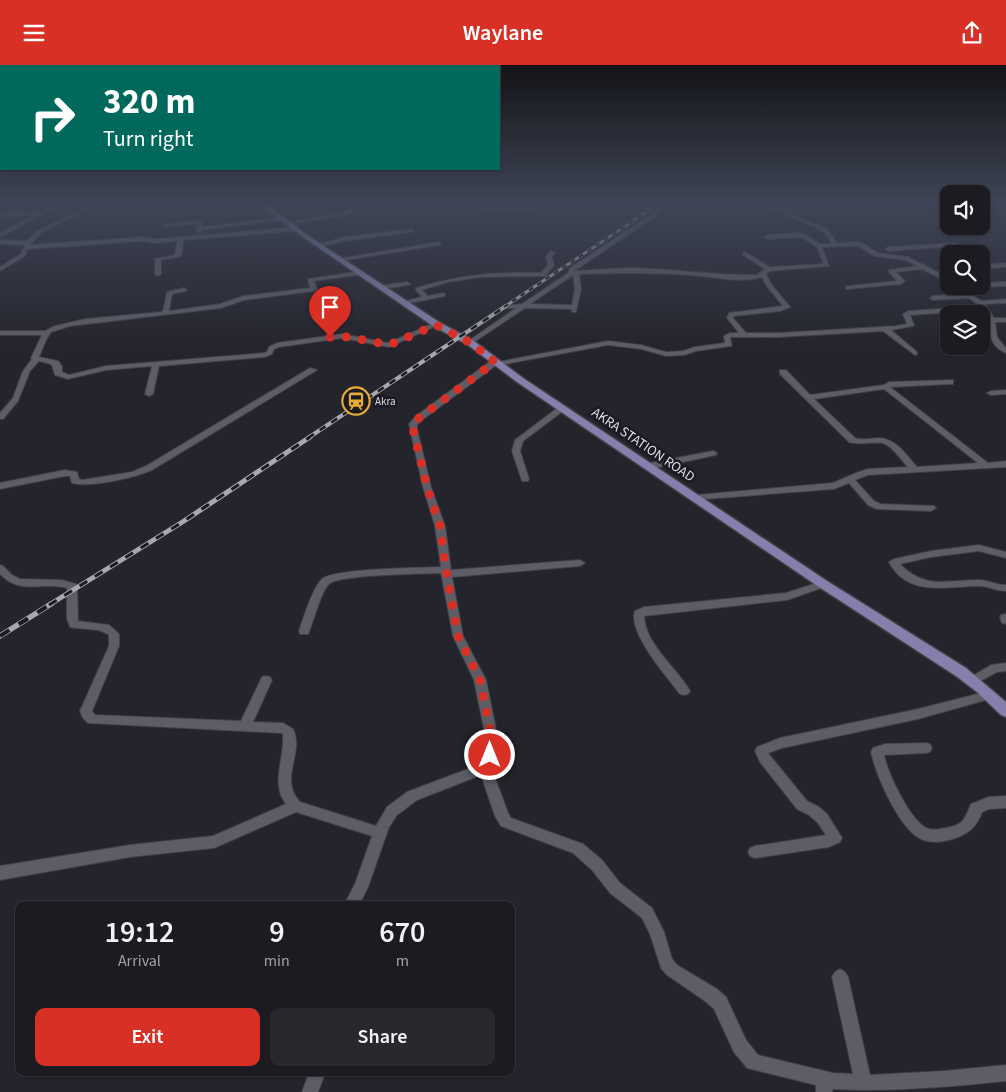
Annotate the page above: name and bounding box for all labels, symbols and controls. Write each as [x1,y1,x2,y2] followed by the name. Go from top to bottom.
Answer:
[463,17,543,49] text: Waylane
[20,19,48,47] icon: menu
[958,19,986,47] icon: share
[103,77,195,127] text: 320 m
[20,85,85,150] icon: right
[103,123,193,155] text: Turn right
[940,185,990,355] map controls
[940,185,990,235] button: sound
[940,245,990,295] button: search
[309,286,351,337] pin
[316,293,344,321] icon: arrive
[940,305,990,355] button: layers
[341,386,371,416] station icon: Akra
[375,394,396,409] place label: Akra
[587,403,699,487] street label: AKRA STATION ROAD
[463,728,515,780] position arrow
[105,911,174,954] text: 19:12
[269,911,285,954] text: 9
[379,911,425,954] text: 670
[118,950,161,972] text: Arrival
[264,950,290,972] text: min
[396,950,409,972] text: m
[35,1008,260,1066] button: Exit
[270,1008,495,1066] button: Share

